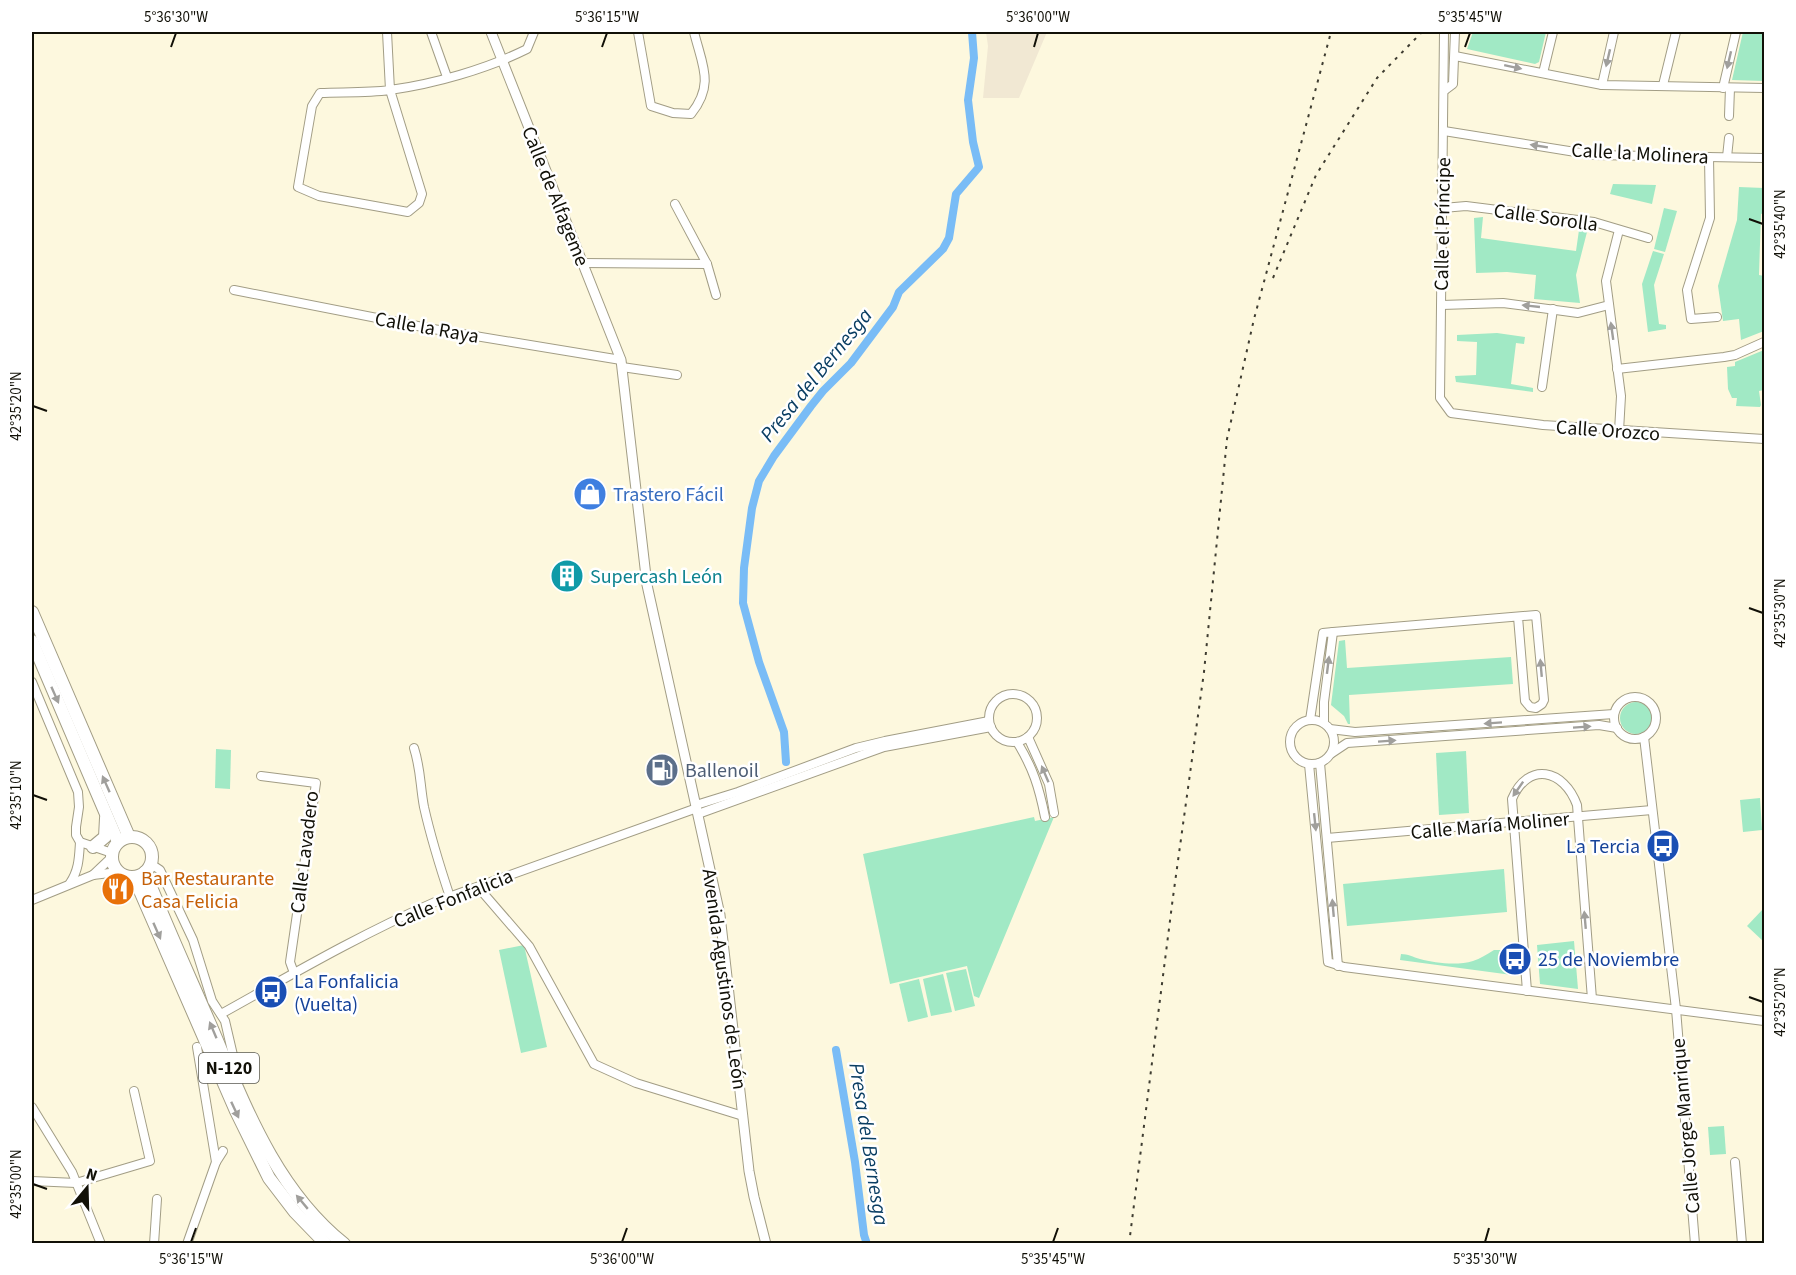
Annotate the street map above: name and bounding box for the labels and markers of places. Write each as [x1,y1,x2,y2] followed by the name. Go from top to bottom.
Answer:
[572,476,608,512] shop icon: Trastero Fácil
[613,481,724,509] place label: Trastero Fácil
[549,558,585,594] building icon: Supercash León
[590,563,723,591] place label: Supercash León
[644,752,680,788] fuel station icon: Ballenoil
[685,757,759,785] place label: Ballenoil
[1645,828,1681,864] bus stop icon: La Tercia
[1566,833,1640,861] place label: La Tercia
[141,865,274,916] place label: Bar Restaurante Casa Felicia
[100,871,136,907] restaurant icon: Bar Restaurante Casa Felicia
[1497,941,1533,977] bus stop icon: 25 de Noviembre
[1538,946,1679,974] place label: 25 de Noviembre
[294,968,399,1019] place label: La Fonfalicia (Vuelta)
[253,974,289,1010] bus stop icon: La Fonfalicia (Vuelta)

